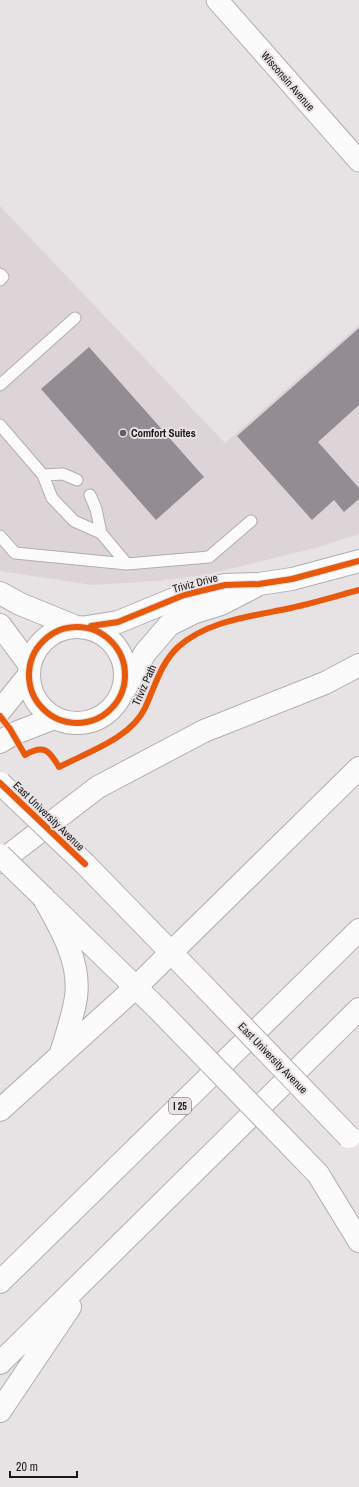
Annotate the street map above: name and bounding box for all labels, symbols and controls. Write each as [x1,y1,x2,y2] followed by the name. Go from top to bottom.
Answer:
[258,48,318,114] street label: Wisconsin Avenue
[131,426,196,440] place label: Comfort Suites
[118,428,128,438] marker: Comfort Suites
[171,570,219,596] street label: Triviz Drive
[129,662,159,708] street label: Triviz Path
[10,778,88,854] street label: East University Avenue
[235,1019,311,1097] street label: East University Avenue
[169,1098,191,1114] road number: I 25
[10,1453,77,1479] scale bar
[16,1459,38,1475] text: 20 m

